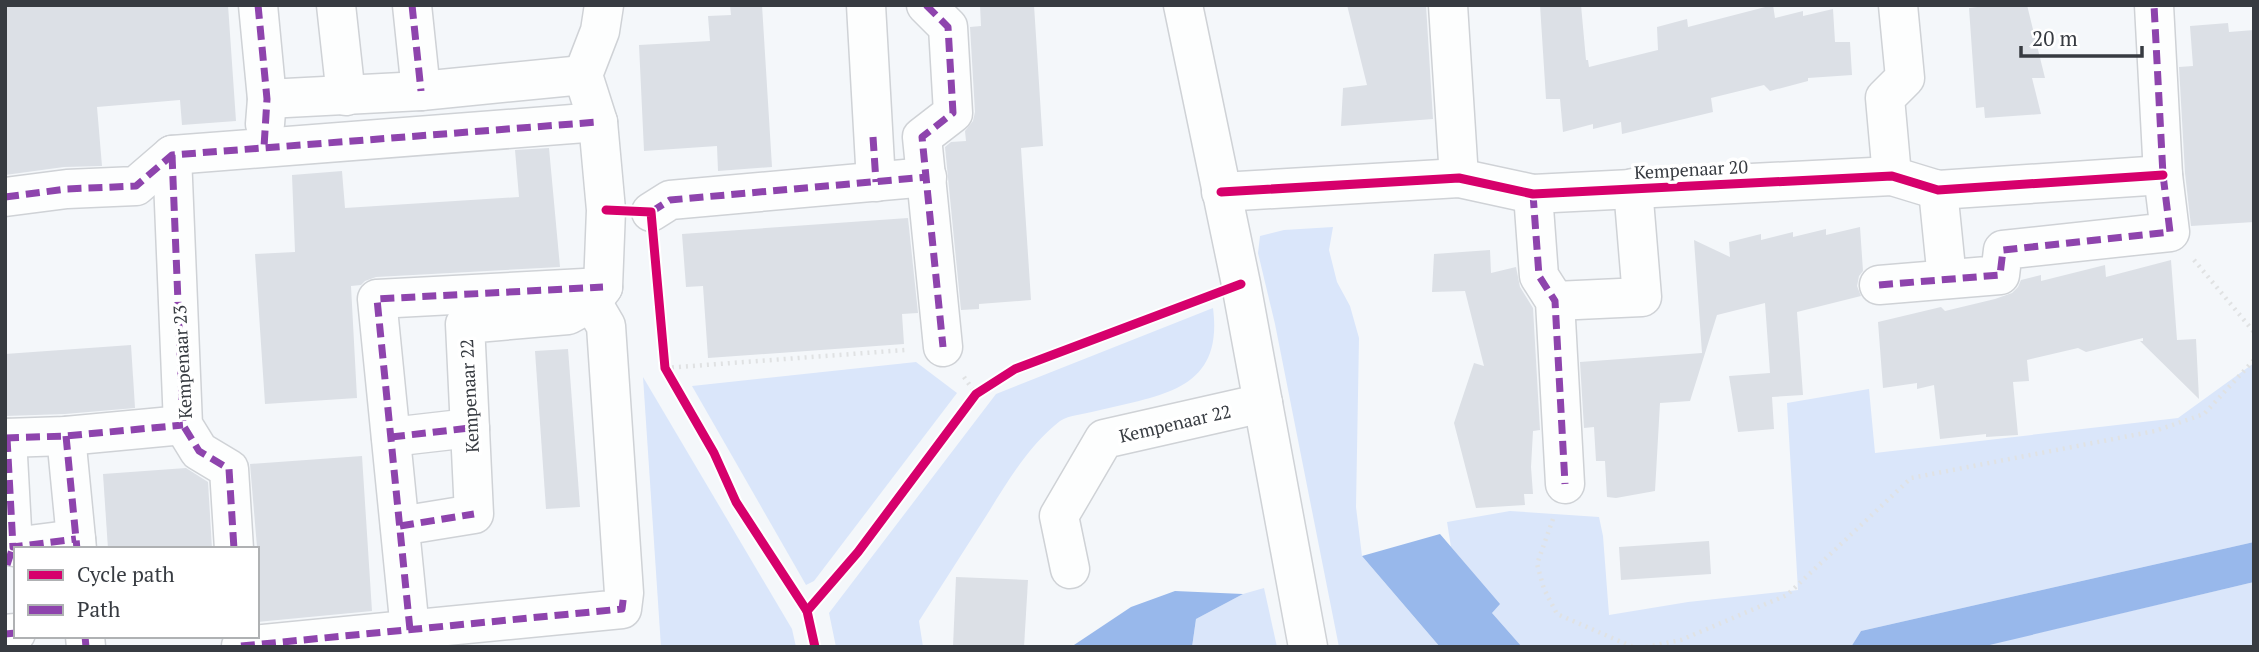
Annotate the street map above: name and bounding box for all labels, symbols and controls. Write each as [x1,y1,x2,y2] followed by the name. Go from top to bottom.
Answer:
[2021,14,2142,58] scale bar
[2032,24,2078,52] text: 20 m
[1633,154,1749,184] street label: Kempenaar 20
[167,304,197,420] street label: Kempenaar 23
[454,338,484,454] street label: Kempenaar 22
[1117,398,1233,448] street label: Kempenaar 22
[14,547,259,638] legend
[77,560,175,588] text: Cycle path
[77,595,120,623] text: Path

